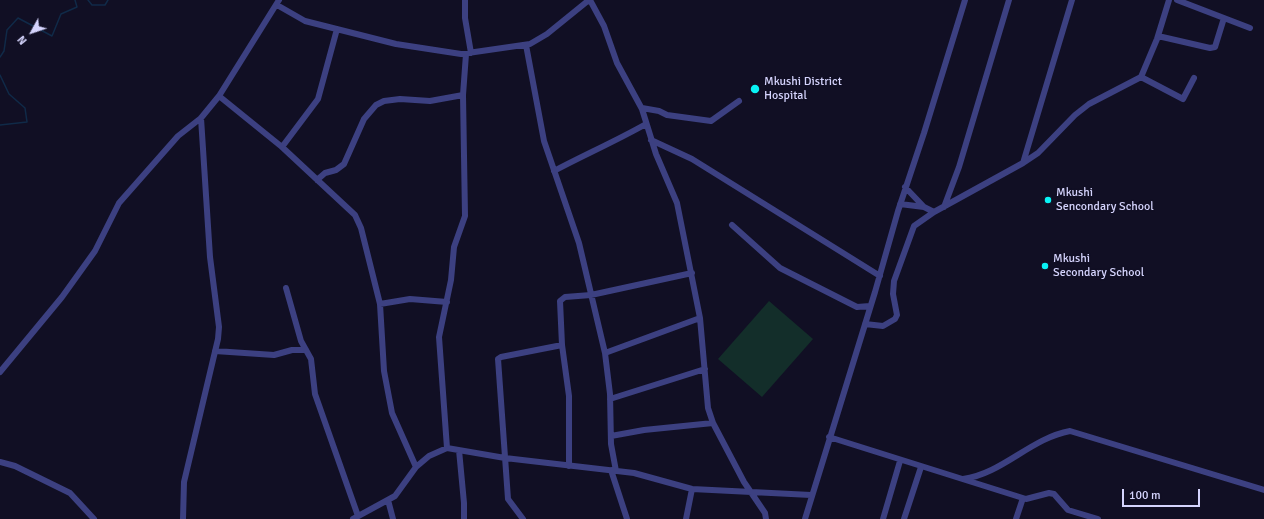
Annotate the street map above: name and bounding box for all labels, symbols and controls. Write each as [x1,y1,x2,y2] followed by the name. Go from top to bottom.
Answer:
[12,12,52,52] north arrow
[15,33,30,47] text: N
[764,75,842,103] place label: Mkushi District Hospital
[749,83,761,95] marker: Mkushi District Hospital
[1056,186,1154,214] place label: Mkushi Sencondary School
[1043,195,1053,205] marker: Mkushi Sencondary School
[1053,252,1144,280] place label: Mkushi Secondary School
[1040,261,1050,271] marker: Mkushi Secondary School
[1124,481,1202,507] scale bar
[1129,488,1161,503] text: 100 m

